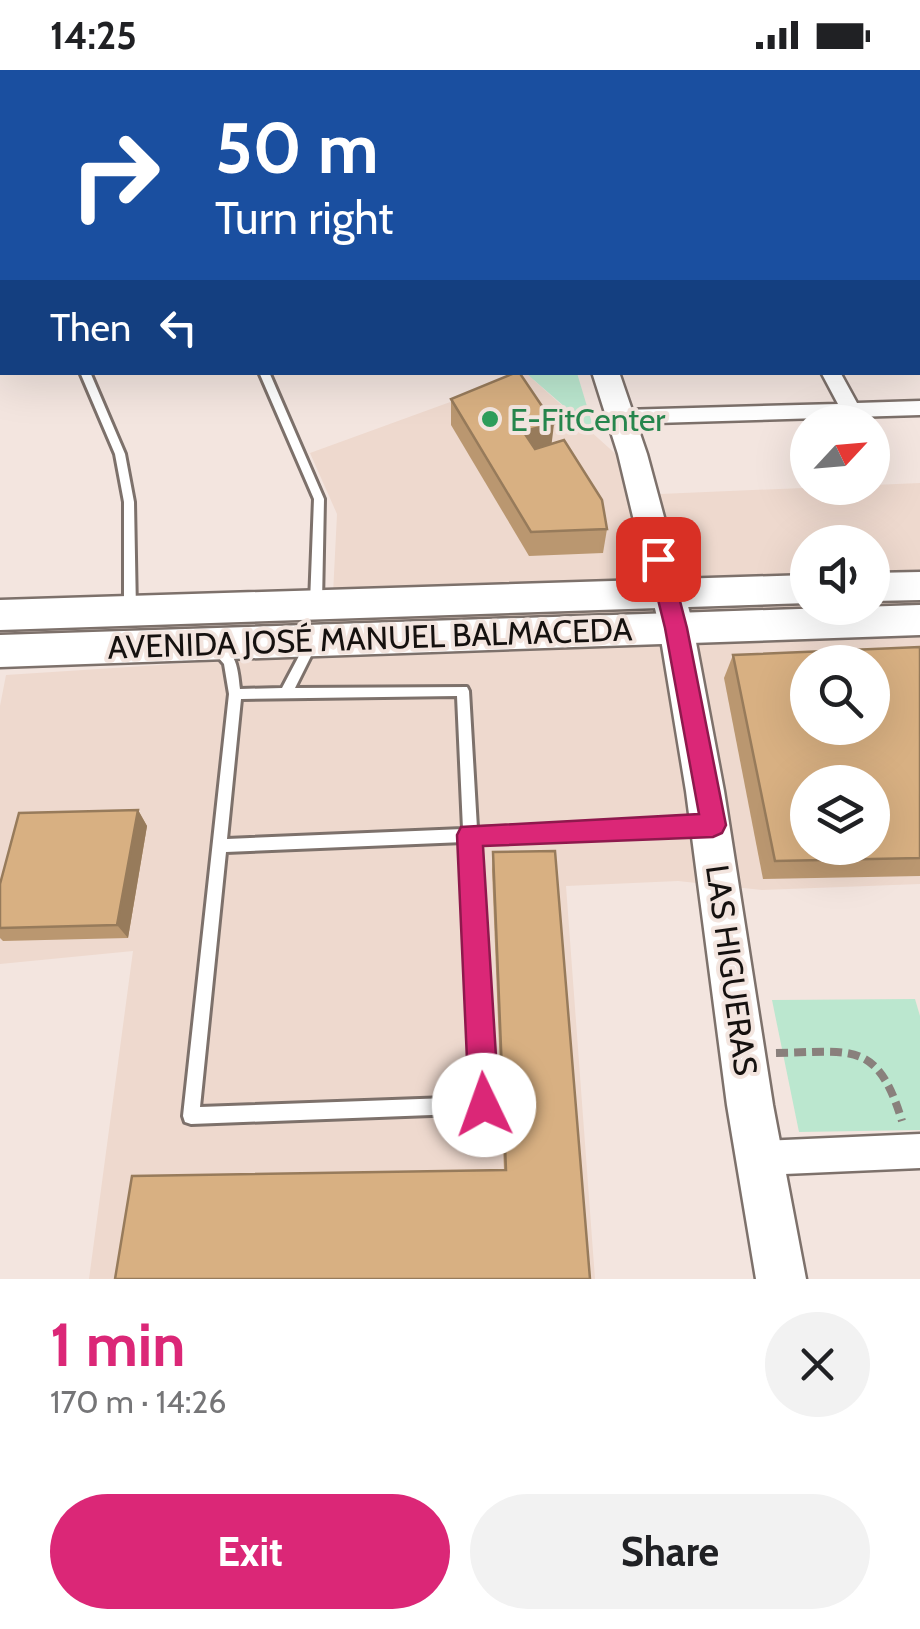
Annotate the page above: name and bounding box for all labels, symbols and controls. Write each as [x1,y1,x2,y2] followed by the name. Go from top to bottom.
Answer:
[50,12,137,59] text: 14:25
[215,105,379,191] text: 50 m
[50,110,180,240] icon: right
[215,191,394,245] text: Turn right
[151,300,206,355] icon: left
[50,304,131,351] text: Then
[510,400,666,439] place label: E-FitCenter
[790,405,890,505] north arrow
[790,405,890,865] map controls
[479,408,501,430] marker: E-FitCenter
[616,517,701,602] pin
[790,525,890,625] button: sound
[631,532,686,587] icon: arrive
[107,609,633,667] street label: AVENIDA JOSÉ MANUEL BALMACEDA
[790,645,890,745] button: search
[790,765,890,865] button: layers
[698,862,766,1078] street label: LAS HIGUERAS
[432,1053,536,1157] position arrow
[50,1308,185,1381] text: 1 min
[765,1312,870,1417] button: close
[50,1382,226,1421] text: 170 m · 14:26
[50,1494,450,1609] button: Exit
[470,1494,870,1609] button: Share

